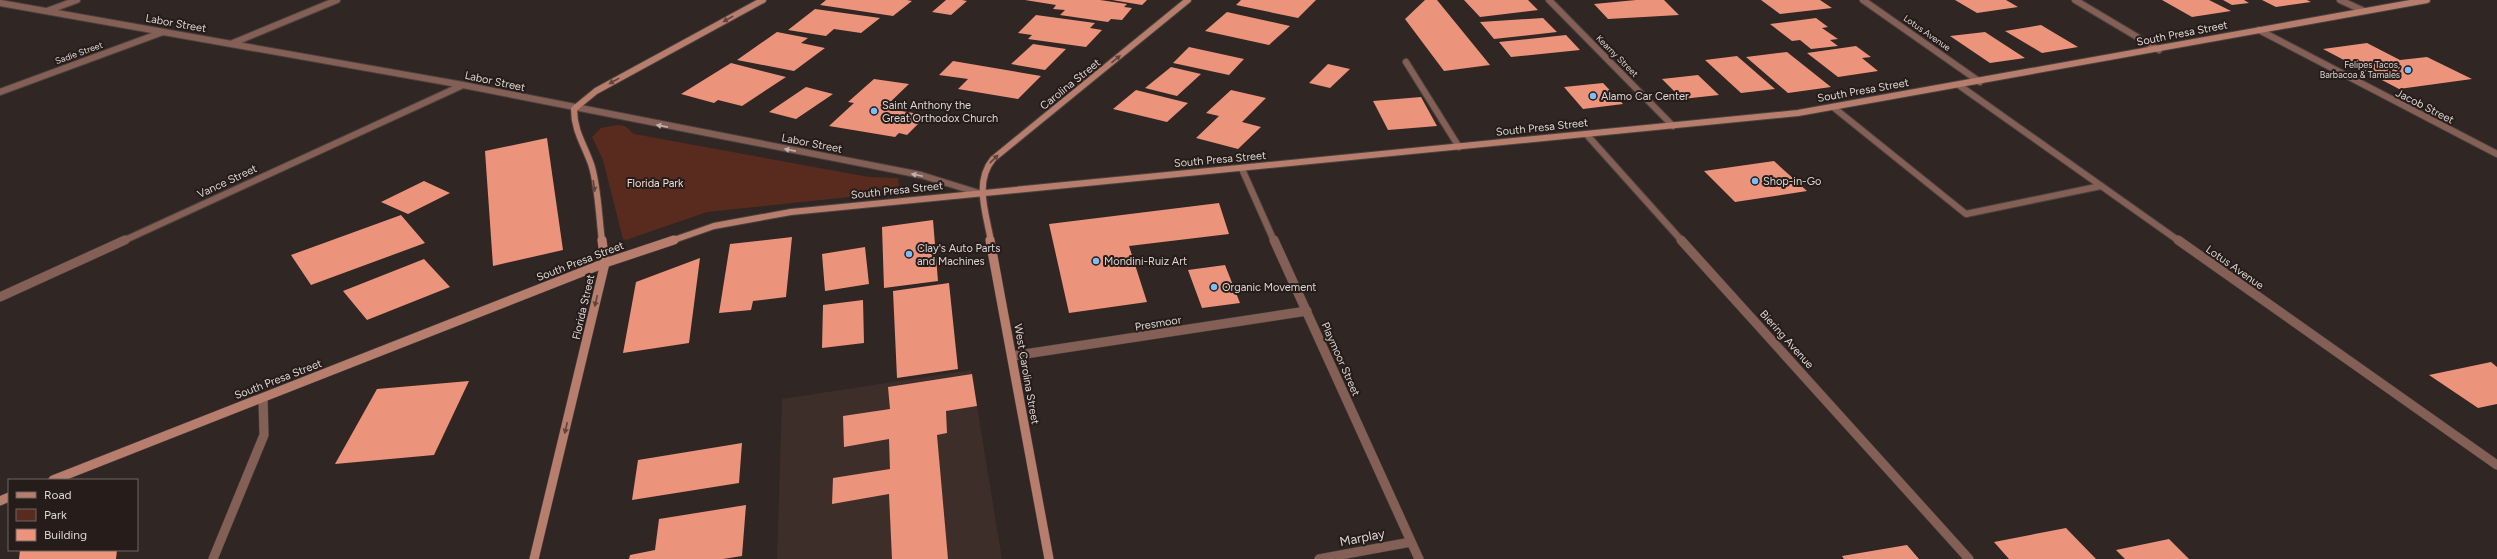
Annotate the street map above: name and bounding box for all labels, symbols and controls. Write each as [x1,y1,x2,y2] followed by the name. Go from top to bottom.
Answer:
[145,12,207,35] street label: Labor Street
[1902,12,1953,53] street label: Lotus Avenue
[723,15,734,22] one-way arrow
[2135,18,2229,49] street label: South Presa Street
[1594,32,1641,79] street label: Kearny Street
[54,39,105,66] street label: Sadie Street
[1111,54,1122,63] one-way arrow
[1038,56,1103,113] street label: Carolina Street
[2320,59,2400,80] place label: Felipes Tacos, Barbacoa & Tamales
[2403,65,2413,75] marker: Felipes Tacos, Barbacoa & Tamales
[464,69,526,94] street label: Labor Street
[1816,76,1910,105] street label: South Presa Street
[608,78,620,84] one-way arrow
[2393,86,2456,127] street label: Jacob Street
[1601,90,1689,103] place label: Alamo Car Center
[1588,91,1598,101] marker: Alamo Car Center
[882,99,998,125] place label: Saint Anthony the Great Orthodox Church
[869,106,879,116] marker: Saint Anthony the Great Orthodox Church
[1495,116,1589,139] street label: South Presa Street
[656,122,668,128] one-way arrow
[781,131,843,156] street label: Labor Street
[784,147,796,153] one-way arrow
[1173,149,1267,170] street label: South Presa Street
[989,154,999,164] one-way arrow
[195,162,259,201] street label: Vance Street
[911,172,924,178] one-way arrow
[1763,175,1821,188] place label: Shop-in-Go
[1750,176,1760,186] marker: Shop-in-Go
[627,177,684,190] park label: Florida Park
[850,179,944,202] street label: South Presa Street
[591,180,597,192] one-way arrow
[535,239,626,284] street label: South Presa Street
[917,242,1000,268] place label: Clay's Auto Parts and Machines
[2203,243,2266,292] street label: Lotus Avenue
[904,249,914,259] marker: Clay's Auto Parts and Machines
[1104,255,1187,268] place label: Mondini-Ruiz Art
[1091,256,1101,266] marker: Mondini-Ruiz Art
[570,273,597,341] street label: Florida Street
[1222,281,1316,294] place label: Organic Movement
[1209,282,1219,292] marker: Organic Movement
[593,295,599,308] one-way arrow
[1757,307,1816,371] street label: Biering Avenue
[1134,313,1183,334] street label: Presmoor
[1318,320,1363,398] street label: Playmoor Street
[1011,323,1042,425] street label: West Carolina Street
[233,357,324,402] street label: South Presa Street
[563,422,569,434] one-way arrow
[8,479,138,551] legend
[44,488,72,502] text: Road
[44,508,67,522] text: Park
[1338,526,1386,549] street label: Marplay
[44,528,87,542] text: Building

